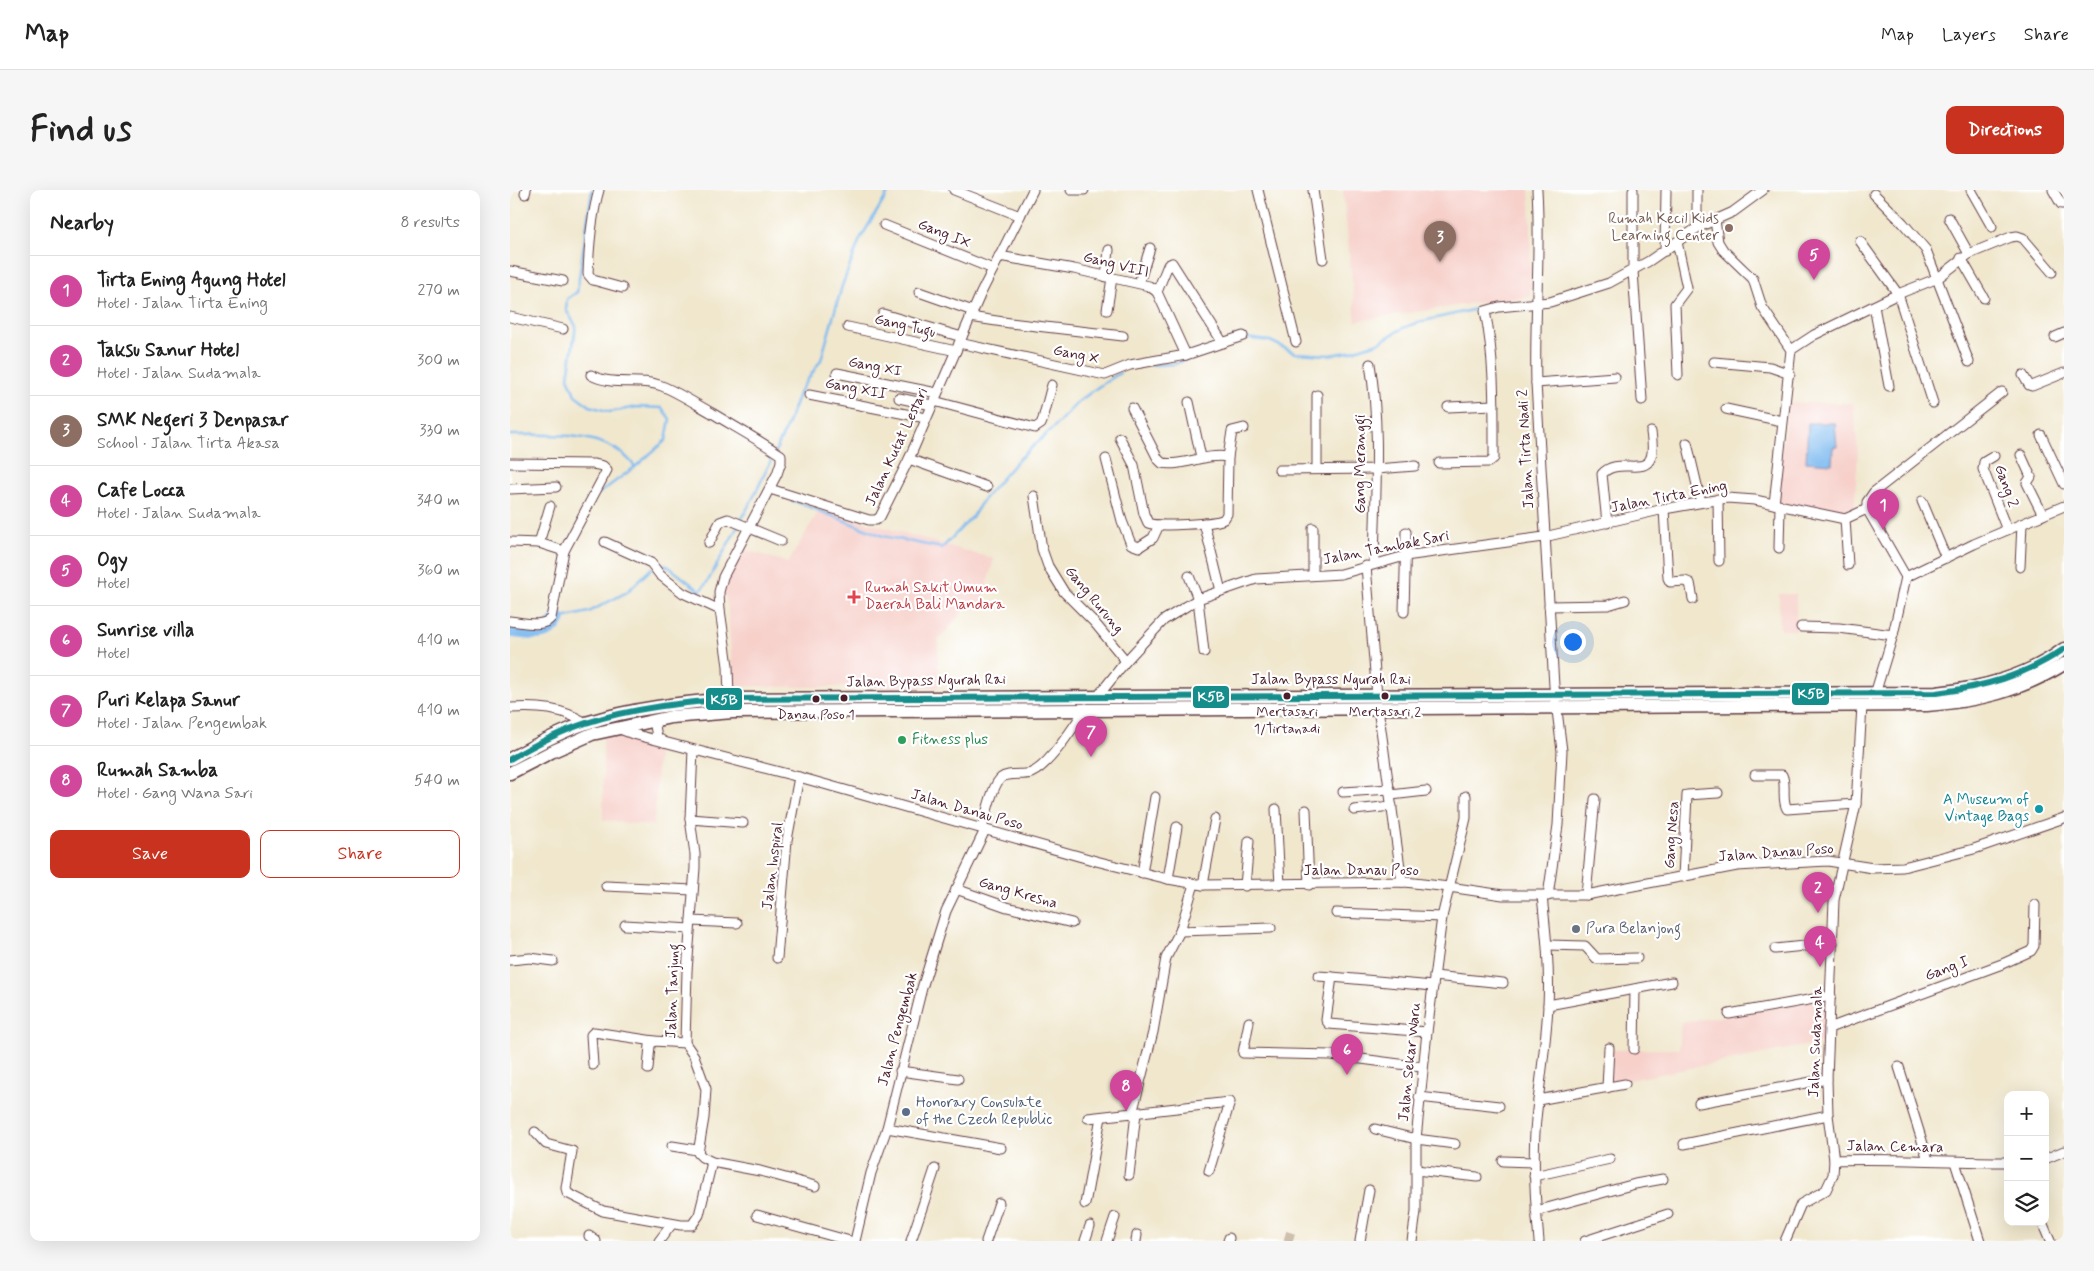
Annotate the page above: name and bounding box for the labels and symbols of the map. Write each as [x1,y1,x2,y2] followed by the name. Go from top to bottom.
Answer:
[1608,209,1719,247] place label: Rumah Kecil Kids Learning Center
[914,214,973,254] street label: Gang IX
[1424,221,1456,262] pin: 3
[1723,222,1735,234] marker: Rumah Kecil Kids Learning Center
[1798,239,1830,280] pin: 5
[1081,247,1151,284] street label: Gang VIII
[872,309,938,344] street label: Gang Tugu
[1051,340,1101,371] street label: Gang X
[846,352,904,383] street label: Gang XI
[823,373,889,406] street label: Gang XII
[861,384,933,510] street label: Jalan Kutat Lestari
[1513,389,1539,509] street label: Jalan Tirta Nadi 2
[1351,414,1372,514] street label: Gang Meranggi
[1988,462,2023,510] street label: Gang 2
[1609,476,1729,519] street label: Jalan Tirta Ening
[1867,489,1899,530] pin: 1
[1321,526,1451,570] street label: Jalan Tambak Sari
[1059,562,1128,639] street label: Gang Rurung
[865,578,1006,615] place label: Rumah Sakit Umum Daerah Bali Mandara
[847,590,861,604] marker: Rumah Sakit Umum Daerah Bali Mandara
[1560,629,1586,655] your location
[846,670,1006,692] street label: Jalan Bypass Ngurah Rai
[1251,670,1411,690] street label: Jalan Bypass Ngurah Rai
[1791,682,1830,706] line badge: K5B
[1192,685,1230,709] line badge: K5B
[1797,685,1825,703] text: K5B
[705,687,743,711] line badge: K5B
[1197,688,1225,706] text: K5B
[710,691,738,709] text: K5B
[1282,691,1292,701] marker: Mertasari 1/Tirtanadi
[1380,691,1390,701] marker: Mertasari 2
[839,693,849,703] unlabelled marker
[811,694,821,704] marker: Danau Poso 1
[1254,703,1320,738] place label: Mertasari 1/Tirtanadi
[1349,703,1421,721] place label: Mertasari 2
[777,706,855,724] place label: Danau Poso 1
[1075,716,1107,757] pin: 7
[912,730,988,750] place label: Fitness plus
[896,734,908,746] marker: Fitness plus
[909,784,1025,836] street label: Jalan Danau Poso
[1943,790,2029,828] place label: A Museum of Vintage Bags
[1660,800,1685,870] street label: Gang Nesa
[2033,803,2045,815] marker: A Museum of Vintage Bags
[758,821,788,911] street label: Jalan Inspiral
[1718,839,1834,867] street label: Jalan Danau Poso
[1303,861,1419,881] street label: Jalan Danau Poso
[976,872,1060,915] street label: Gang Kresna
[1802,872,1834,913] pin: 2
[1586,919,1681,940] place label: Pura Belanjong
[1570,923,1582,935] marker: Pura Belanjong
[1804,926,1836,967] pin: 4
[661,943,686,1039] street label: Jalan Tanjung
[1922,952,1972,987] street label: Gang I
[873,970,924,1088] street label: Jalan Pengembak
[1804,985,1828,1098] street label: Jalan Sudamala
[1394,1001,1426,1123] street label: Jalan Sekar Waru
[1331,1034,1363,1075] pin: 6
[1110,1070,1142,1111] pin: 8
[916,1093,1052,1130] place label: Honorary Consulate of the Czech Republic
[900,1106,912,1118] marker: Honorary Consulate of the Czech Republic
[1846,1136,1944,1158] street label: Jalan Cemara

